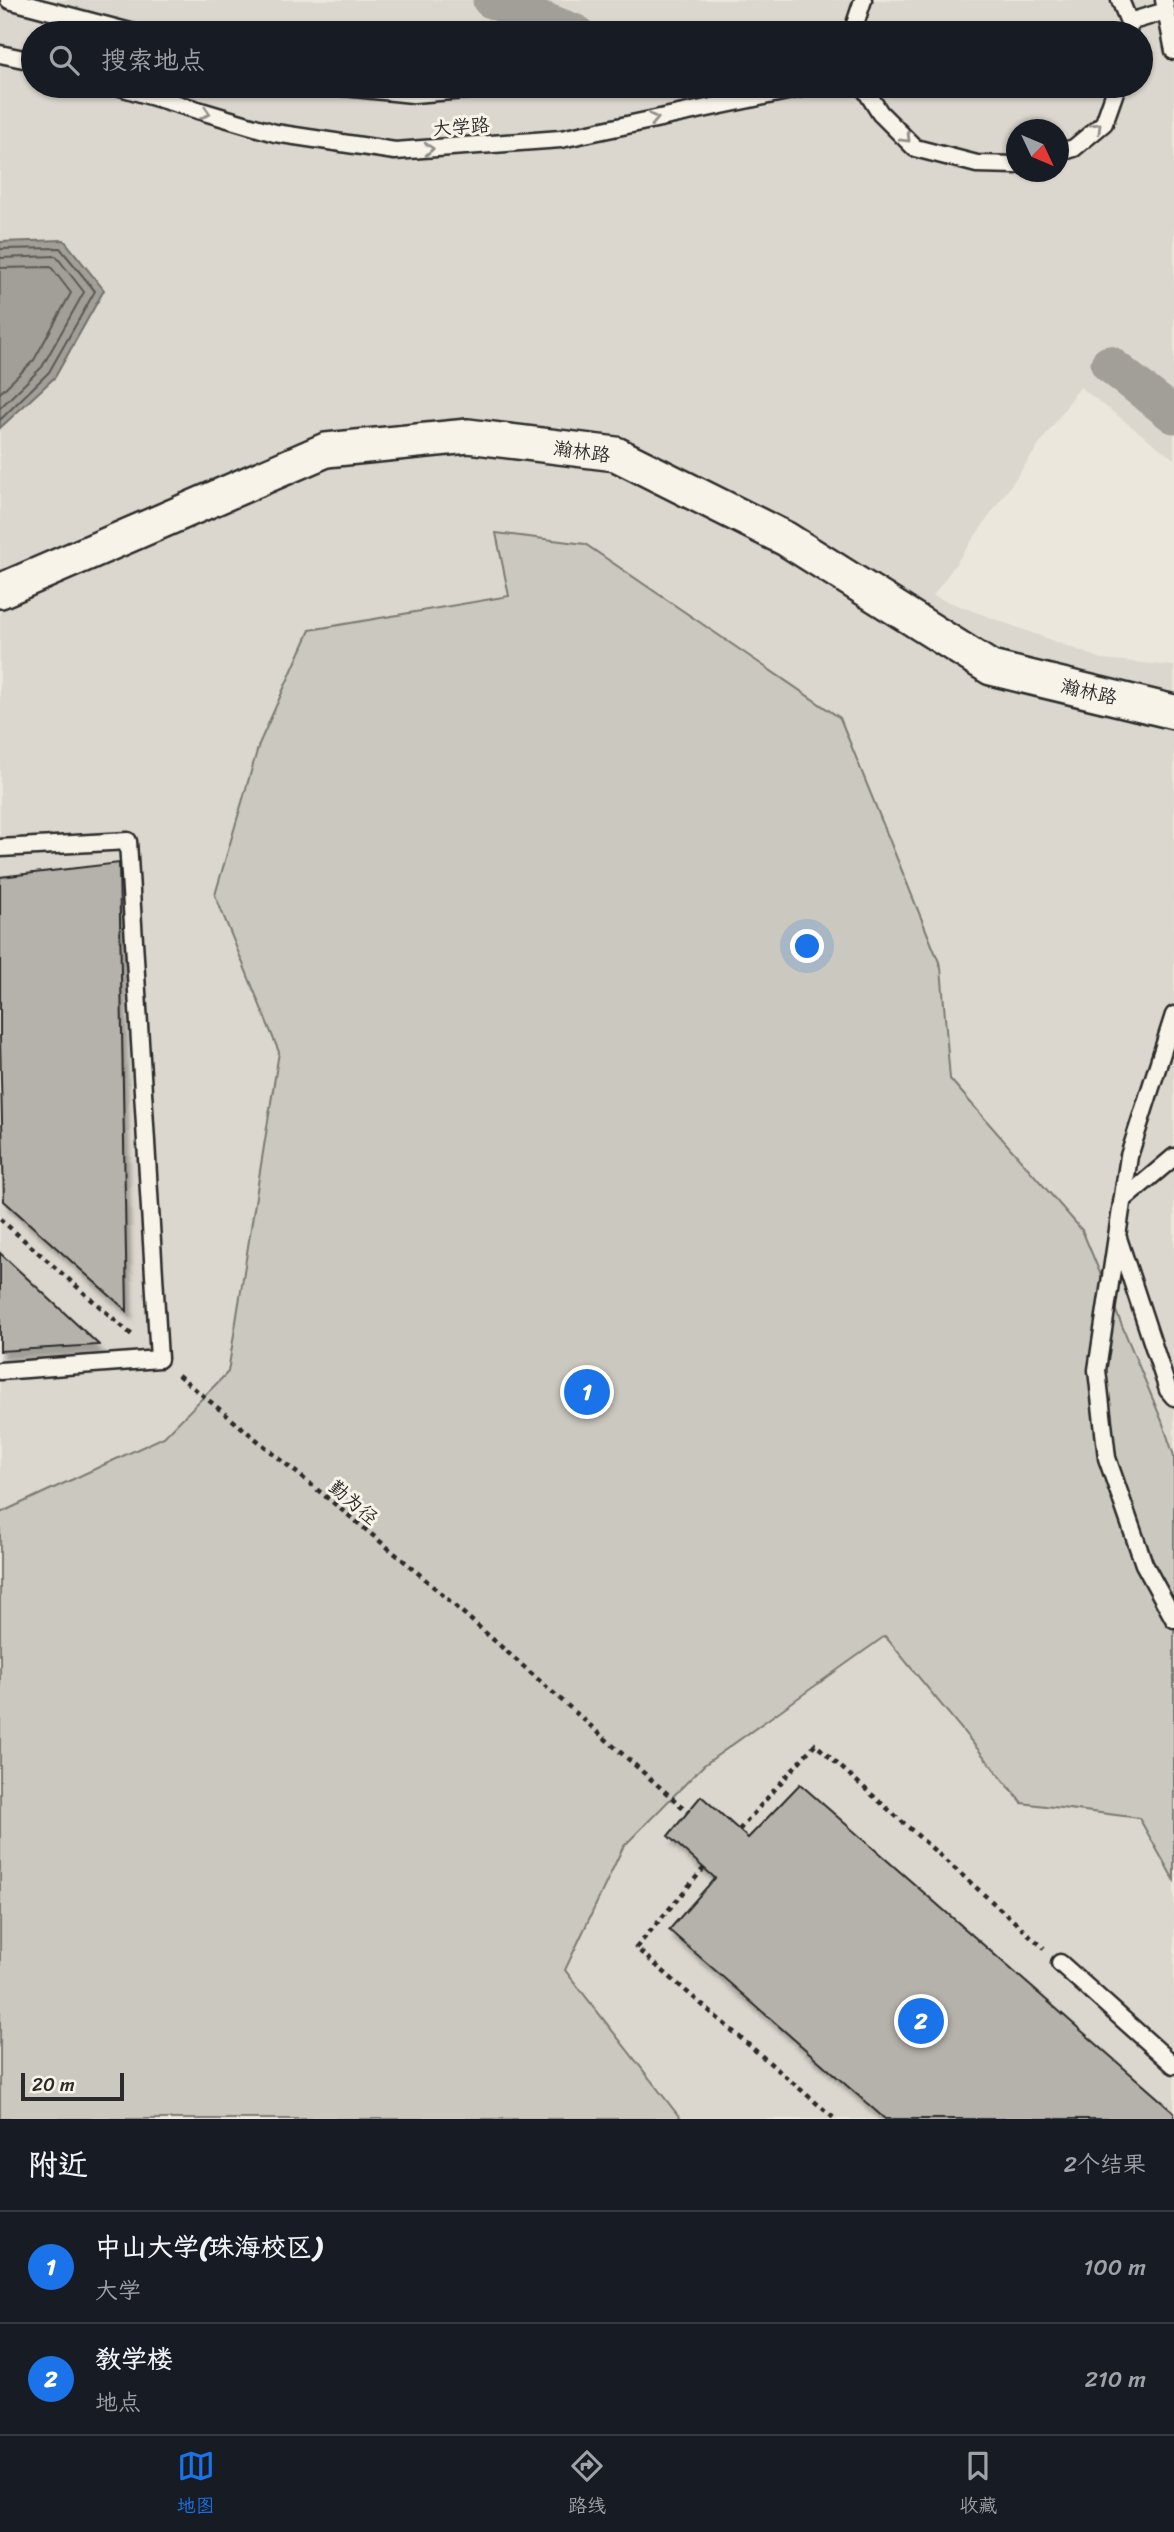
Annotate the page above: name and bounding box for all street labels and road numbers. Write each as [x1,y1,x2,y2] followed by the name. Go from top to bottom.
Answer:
[431,108,491,145] street label: 大学路
[551,431,612,472] street label: 瀚林路
[1057,669,1120,714] street label: 瀚林路
[321,1471,386,1533] street label: 勤为径

